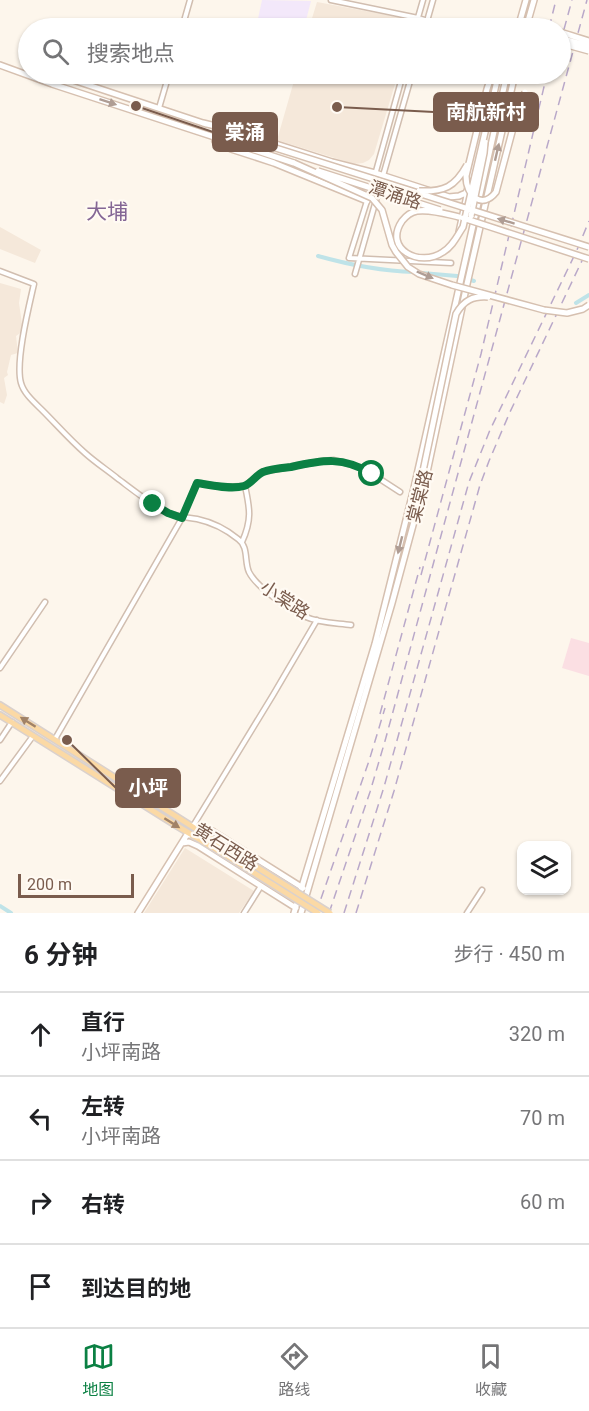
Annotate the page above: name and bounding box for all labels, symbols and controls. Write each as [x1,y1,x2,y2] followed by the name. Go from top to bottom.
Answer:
[18,18,571,84] search box
[39,35,72,68] icon: search
[87,41,175,66] text: 搜索地点
[434,93,538,131] callout: 南航新村
[99,98,117,108] one-way arrow
[446,100,526,124] text: 南航新村
[213,113,277,151] callout: 棠涌
[225,120,265,144] text: 棠涌
[493,142,502,161] one-way arrow
[366,176,424,213] street label: 潭涌路
[86,200,128,224] district label: 大埔
[497,216,515,225] one-way arrow
[416,270,434,280] one-way arrow
[358,460,384,486] route start
[403,467,436,525] street label: 棠棠路
[139,490,165,516] route end
[394,535,404,554] one-way arrow
[257,576,314,623] street label: 小棠路
[20,717,36,728] one-way arrow
[116,769,180,807] callout: 小坪
[128,776,168,800] text: 小坪
[164,818,180,829] one-way arrow
[190,819,262,875] street label: 黄石西路
[517,841,571,895] map controls
[517,841,571,895] button: layers
[18,871,134,898] scale bar
[27,875,72,894] text: 200 m
[24,940,97,970] text: 6 分钟
[454,942,565,966] text: 步行 · 450 m
[81,1010,125,1035] text: 直行
[24,1018,57,1051] icon: ahead
[509,1022,565,1046] text: 320 m
[81,1040,161,1064] text: 小坪南路
[81,1094,125,1119] text: 左转
[24,1102,57,1135] icon: left
[520,1106,565,1130] text: 70 m
[81,1124,161,1148] text: 小坪南路
[24,1186,57,1219] icon: right
[520,1190,565,1214] text: 60 m
[81,1192,125,1217] text: 右转
[24,1270,57,1303] icon: arrive
[81,1276,191,1301] text: 到达目的地
[82,1340,115,1400] tab: 地图
[278,1340,311,1400] tab: 路线
[474,1340,507,1400] tab: 收藏

